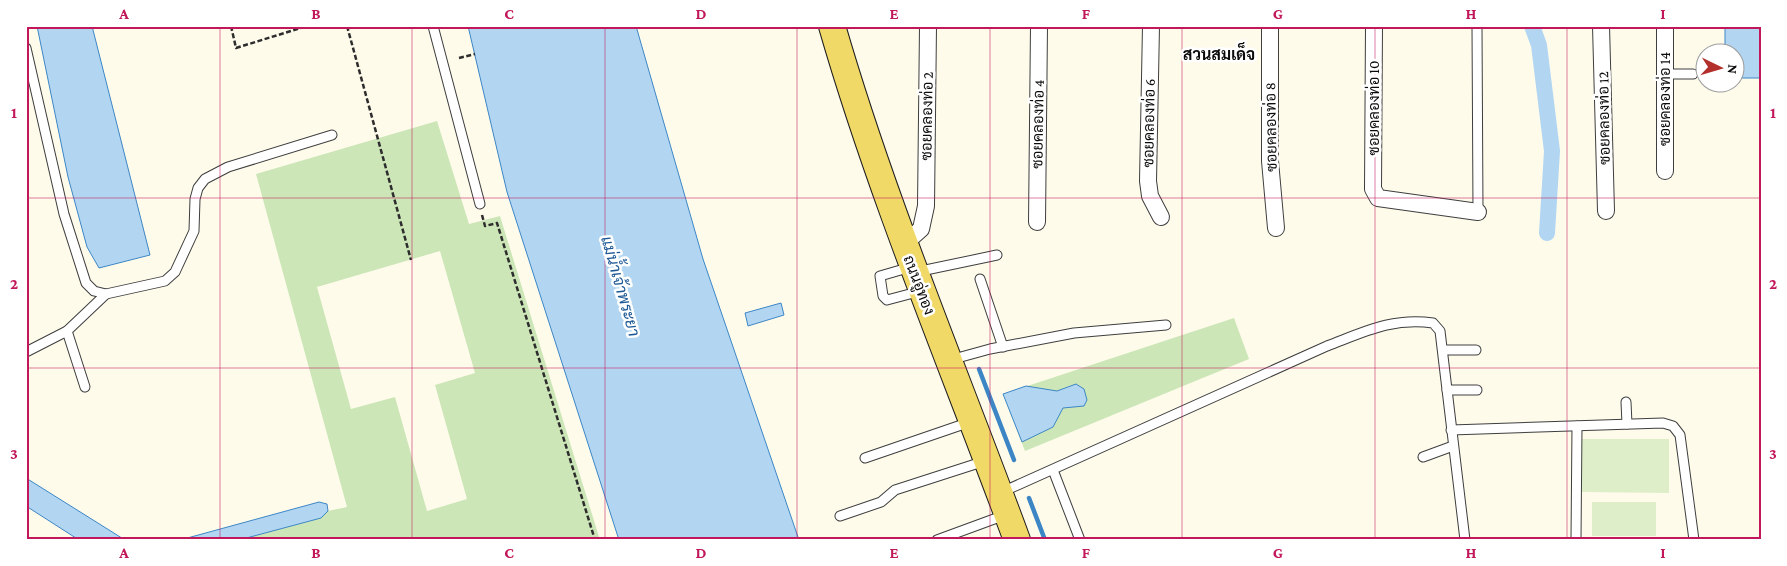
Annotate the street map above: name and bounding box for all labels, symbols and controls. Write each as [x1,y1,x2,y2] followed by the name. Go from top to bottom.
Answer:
[118,5,129,22] text: A
[311,5,321,22] text: B
[504,5,514,22] text: C
[695,5,707,22] text: D
[889,5,899,22] text: E
[1082,5,1091,22] text: F
[1273,5,1283,22] text: G
[1466,5,1477,22] text: H
[1660,5,1666,22] text: I
[1183,41,1255,63] district label: สวนสมเด็จ
[1694,42,1744,92] north arrow
[1655,52,1673,146] street label: ซอยคลองท่อ 14
[1364,61,1382,155] street label: ซอยคลองท่อ 10
[1725,64,1741,75] text: N
[1593,71,1613,165] street label: ซอยคลองท่อ 12
[916,72,936,160] street label: ซอยคลองท่อ 2
[1138,78,1158,168] street label: ซอยคลองท่อ 6
[1027,79,1047,169] street label: ซอยคลองท่อ 4
[1260,82,1280,172] street label: ซอยคลองท่อ 8
[11,104,17,121] text: 1
[1770,104,1776,121] text: 1
[598,232,649,338] water label: แม่น้ำเจ้าพระยา
[899,252,939,318] street label: ถนนอู่ทอง
[10,275,18,292] text: 2
[1769,275,1777,292] text: 2
[10,445,18,462] text: 3
[1769,445,1777,462] text: 3
[118,544,129,561] text: A
[311,544,321,561] text: B
[504,544,514,561] text: C
[695,544,707,561] text: D
[889,544,899,561] text: E
[1082,544,1091,561] text: F
[1273,544,1283,561] text: G
[1466,544,1477,561] text: H
[1660,544,1666,561] text: I

